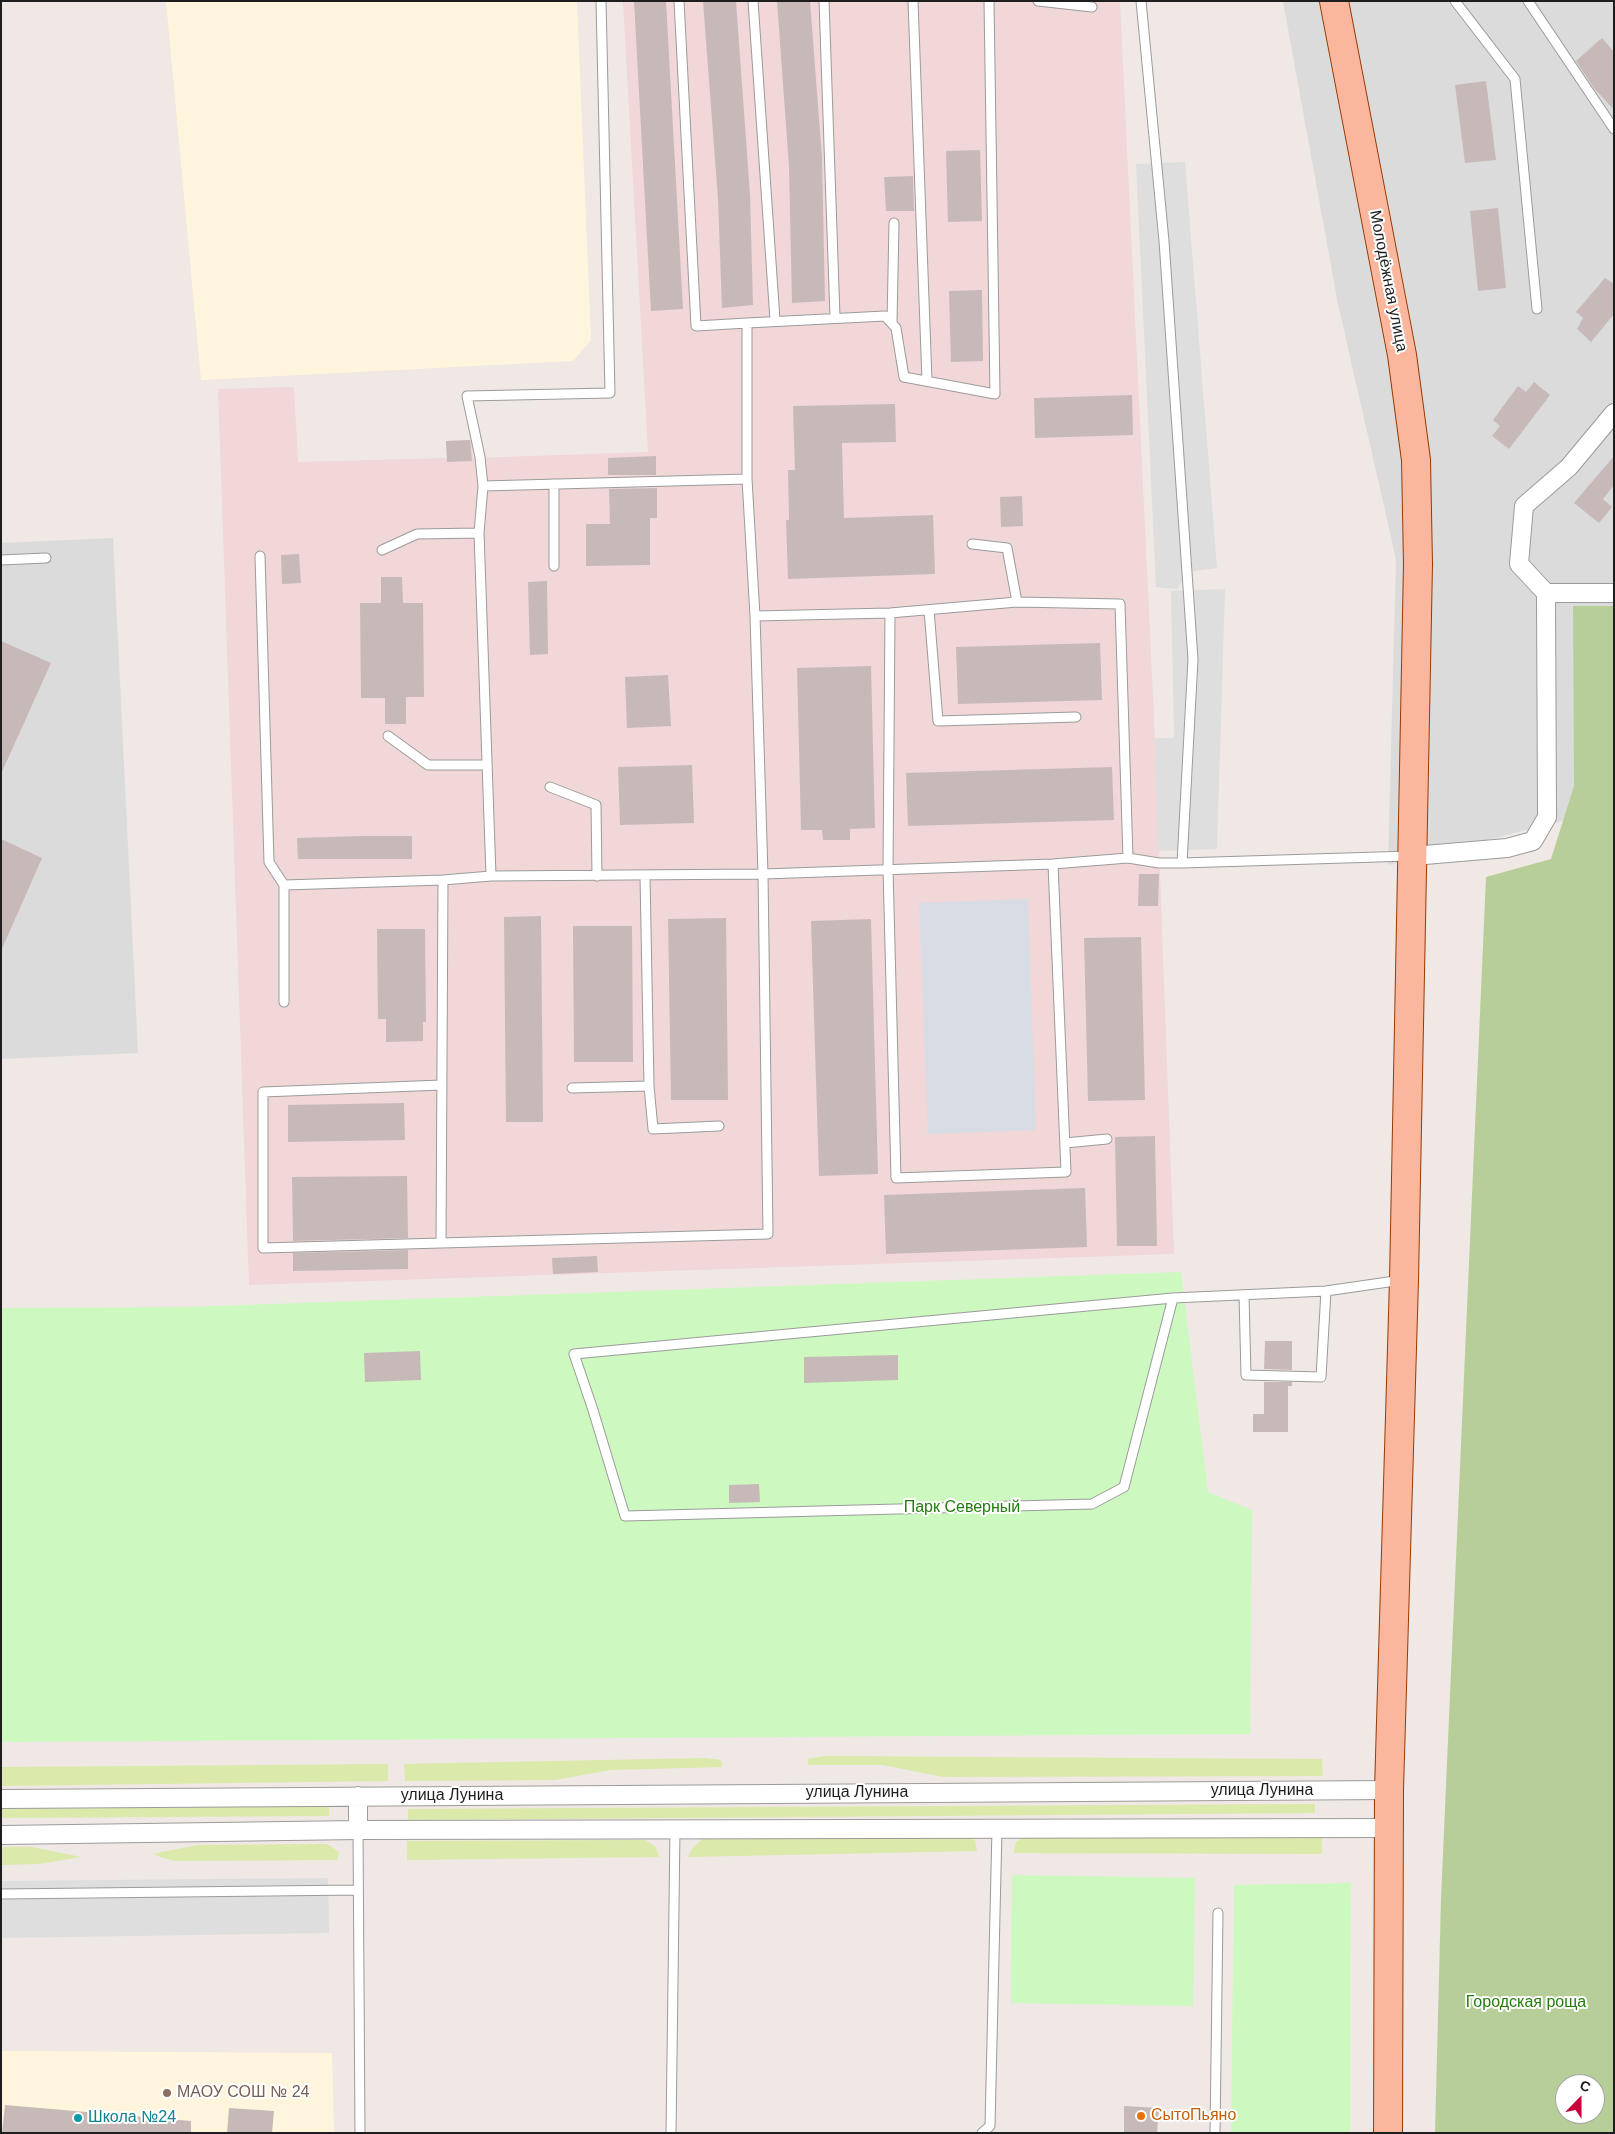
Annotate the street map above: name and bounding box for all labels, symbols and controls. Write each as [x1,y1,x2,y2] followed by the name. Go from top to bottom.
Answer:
[1365,209,1411,353] street label: Молодёжная улица
[904,1498,1020,1518] park label: Парк Северный
[1211,1781,1313,1801] street label: улица Лунина
[806,1783,908,1803] street label: улица Лунина
[401,1786,503,1806] street label: улица Лунина
[1466,1993,1586,2013] park label: Городская роща
[1555,2074,1605,2124] north arrow
[1578,2077,1593,2095] text: С
[177,2083,310,2103] place label: МАОУ СОШ № 24
[161,2087,173,2099] marker: МАОУ СОШ № 24
[1151,2106,1236,2126] place label: СытоПьяно
[88,2108,176,2128] place label: Школа №24
[1135,2110,1147,2122] marker: СытоПьяно
[72,2112,84,2124] marker: Школа №24

